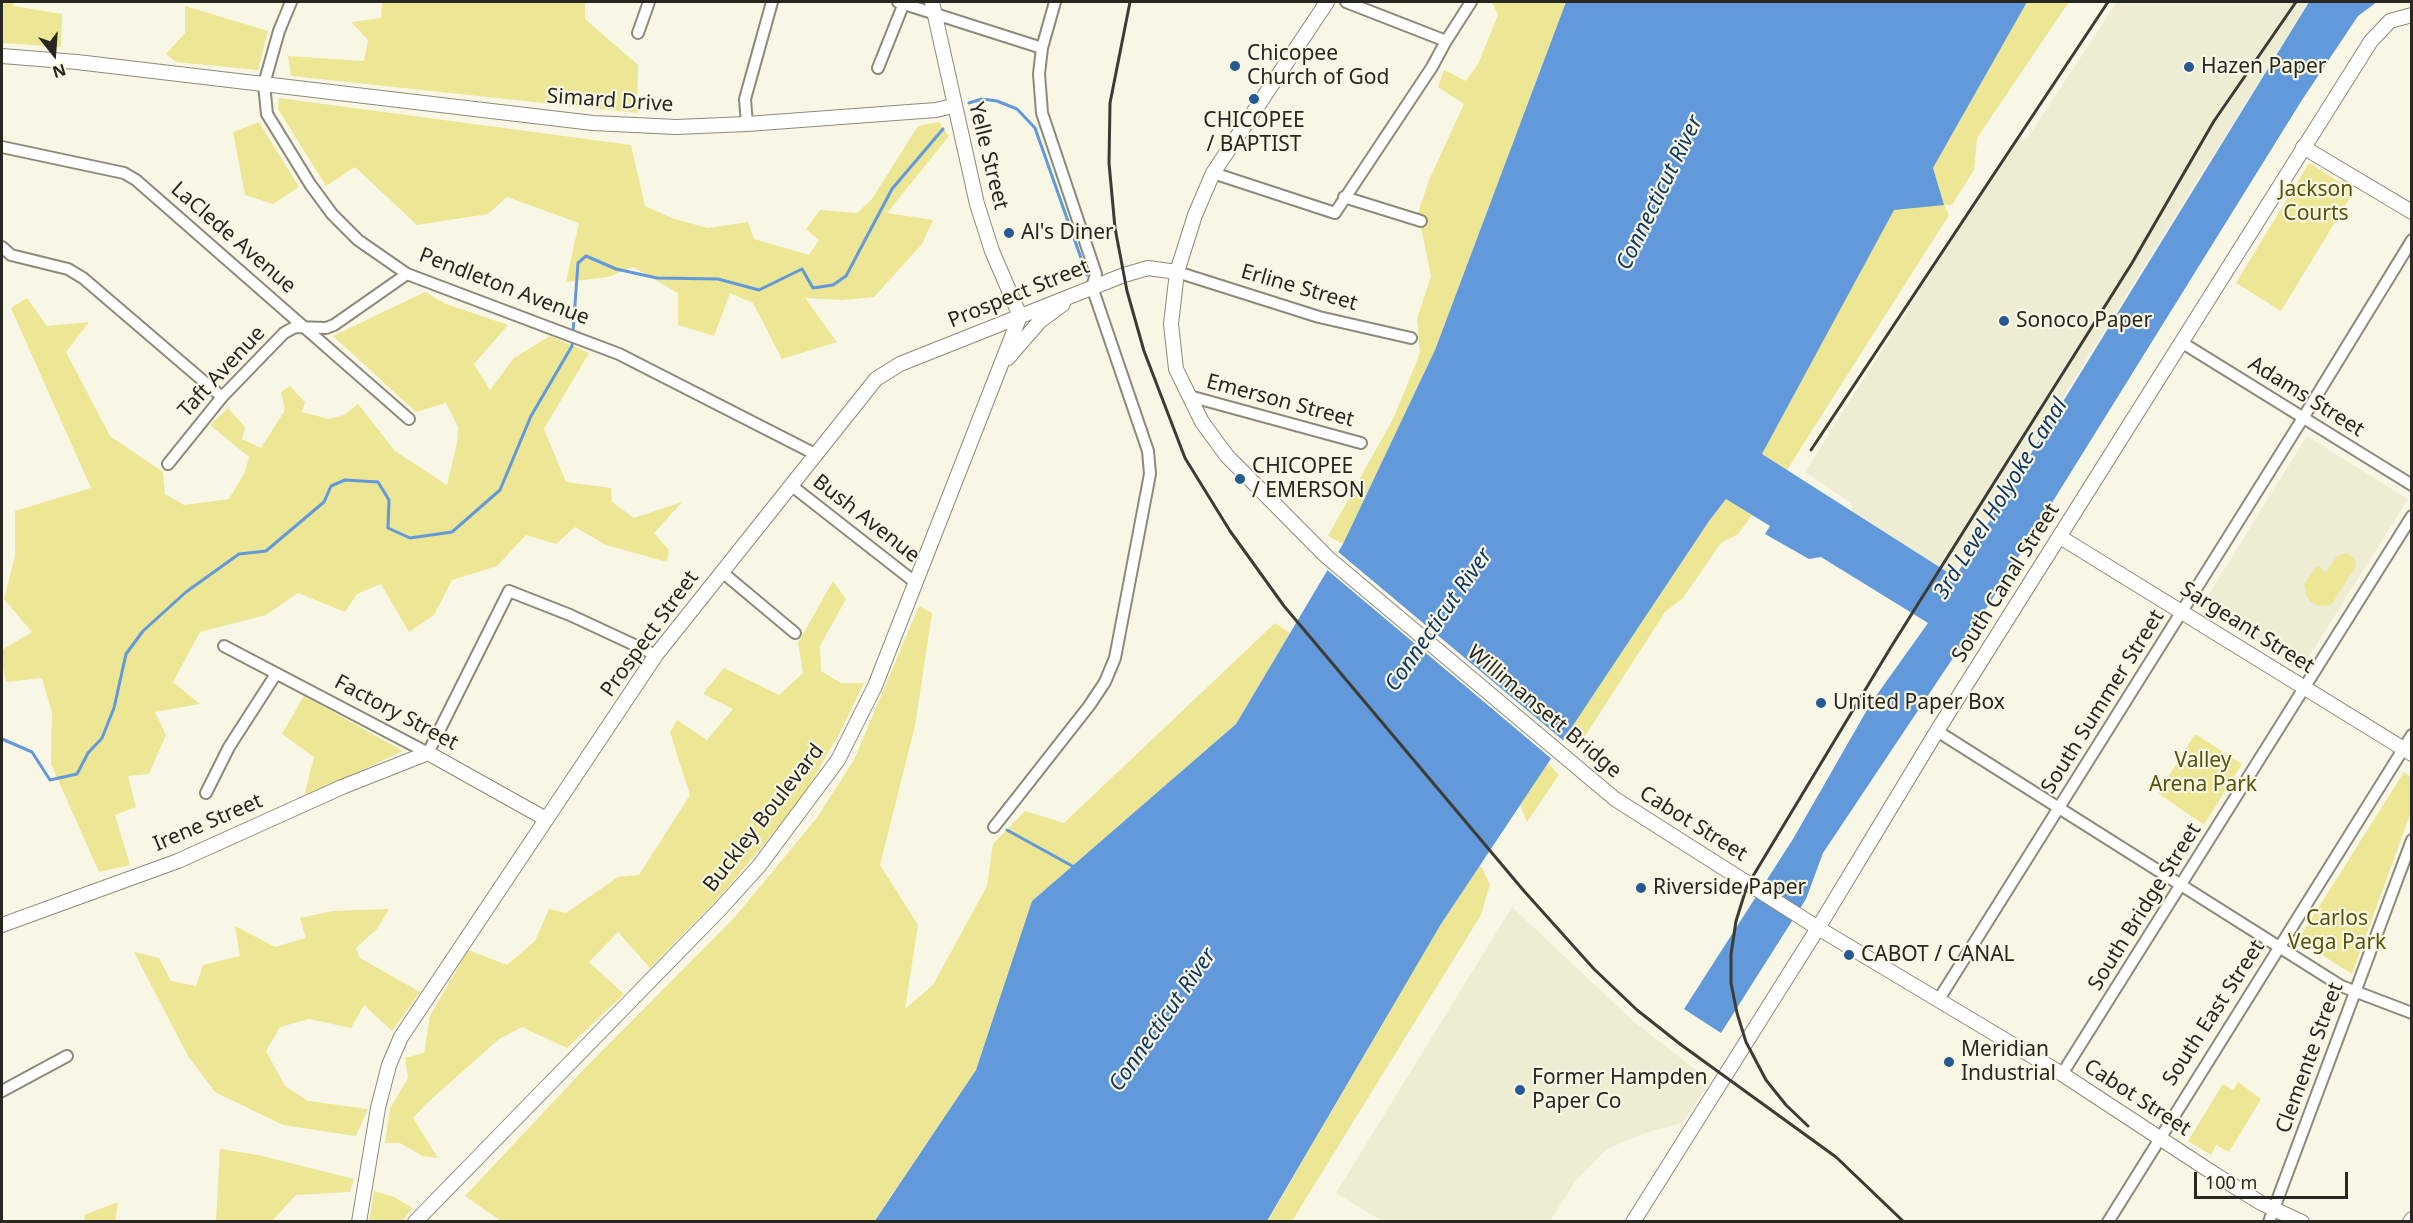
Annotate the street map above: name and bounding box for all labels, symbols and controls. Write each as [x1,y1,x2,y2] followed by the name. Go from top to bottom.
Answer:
[24,24,84,84] north arrow
[1247,41,1389,91] place label: Chicopee Church of God
[2201,54,2326,80] place label: Hazen Paper
[50,59,69,84] text: N
[1228,59,1242,73] marker: Chicopee Church of God
[2182,60,2196,74] marker: Hazen Paper
[546,84,674,118] street label: Simard Drive
[1247,92,1261,106] marker: CHICOPEE / BAPTIST
[963,100,1013,212] street label: Yelle Street
[1203,108,1305,158] place label: CHICOPEE / BAPTIST
[1611,111,1709,275] water label: Connecticut River
[165,177,301,299] street label: LaClede Avenue
[2279,177,2353,227] park label: Jackson Courts
[1021,220,1114,246] place label: Al's Diner
[1002,226,1016,240] marker: Al's Diner
[415,243,593,331] street label: Pendleton Avenue
[945,254,1093,334] street label: Prospect Street
[1238,259,1360,317] street label: Erline Street
[2016,308,2152,334] place label: Sonoco Paper
[1997,314,2011,328] marker: Sonoco Paper
[173,321,271,423] street label: Taft Avenue
[2243,351,2369,443] street label: Adams Street
[1203,369,1357,433] street label: Emerson Street
[1928,394,2074,604] water label: 3rd Level Holyoke Canal
[1252,454,1365,504] place label: CHICOPEE / EMERSON
[807,469,925,569] street label: Bush Avenue
[1233,472,1247,486] marker: CHICOPEE / EMERSON
[1947,499,2065,667] street label: South Canal Street
[1380,543,1498,697] water label: Connecticut River
[596,566,704,702] street label: Prospect Street
[2175,577,2319,679] street label: Sargeant Street
[2036,606,2170,798] street label: South Summer Street
[1462,640,1626,784] street label: Willimansett Bridge
[330,670,462,756] street label: Factory Street
[1833,690,2005,716] place label: United Paper Box
[1814,696,1828,710] marker: United Paper Box
[698,739,830,897] street label: Buckley Boulevard
[2149,748,2257,798] park label: Valley Arena Park
[1634,781,1752,867] street label: Cabot Street
[150,789,266,857] street label: Irene Street
[2083,819,2207,995] street label: South Bridge Street
[1653,875,1806,901] place label: Riverside Paper
[1634,881,1648,895] marker: Riverside Paper
[2288,906,2386,956] park label: Carlos Vega Park
[2158,936,2270,1090] street label: South East Street
[1861,942,2015,968] place label: CABOT / CANAL
[1104,943,1222,1097] water label: Connecticut River
[1842,948,1856,962] marker: CABOT / CANAL
[2271,979,2349,1137] street label: Clemente Street
[1961,1037,2056,1087] place label: Meridian Industrial
[2079,1054,2195,1142] street label: Cabot Street
[1942,1055,1956,1069] marker: Meridian Industrial
[1532,1065,1708,1115] place label: Former Hampden Paper Co
[1513,1083,1527,1097] marker: Former Hampden Paper Co
[2197,1160,2352,1198] scale bar
[2205,1170,2257,1194] text: 100 m

